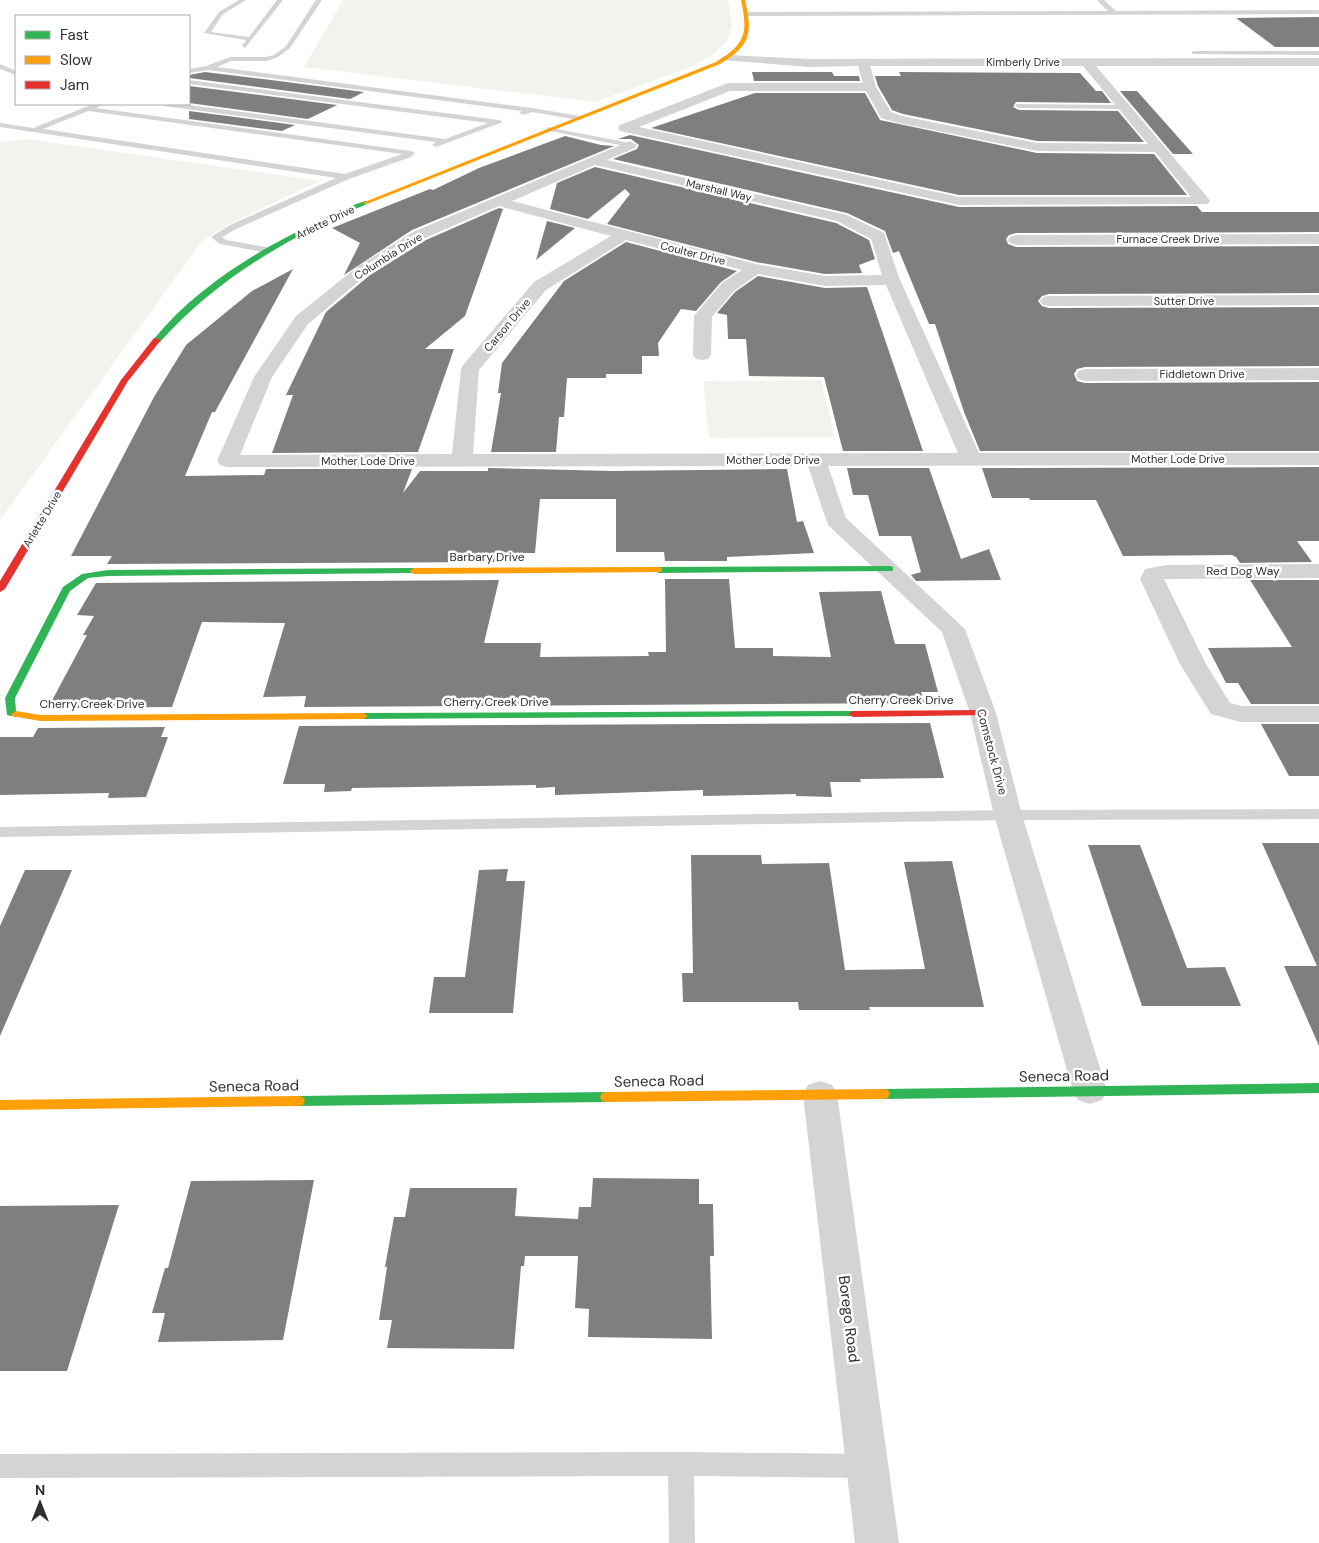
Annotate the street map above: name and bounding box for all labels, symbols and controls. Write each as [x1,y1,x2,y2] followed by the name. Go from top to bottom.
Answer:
[15,15,190,105] legend
[60,25,89,45] text: Fast
[60,50,93,70] text: Slow
[986,55,1060,69] street label: Kimberly Drive
[60,75,89,95] text: Jam
[685,176,753,204] street label: Marshall Way
[293,202,357,242] street label: Arlette Drive
[351,230,425,282] street label: Columbia Drive
[1117,232,1219,246] street label: Furnace Creek Drive
[659,238,727,268] street label: Coulter Drive
[1154,294,1214,308] street label: Sutter Drive
[481,295,533,355] street label: Carson Drive
[1160,367,1245,381] street label: Fiddletown Drive
[1131,452,1225,466] street label: Mother Lode Drive
[726,453,820,467] street label: Mother Lode Drive
[321,454,415,468] street label: Mother Lode Drive
[20,488,64,550] street label: Arlette Drive
[450,549,525,565] street label: Barbary Drive
[1206,563,1280,579] street label: Red Dog Way
[848,692,954,708] street label: Cherry Creek Drive
[443,694,549,710] street label: Cherry Creek Drive
[39,696,145,712] street label: Cherry Creek Drive
[973,707,1011,797] street label: Comstock Drive
[1019,1065,1109,1087] street label: Seneca Road
[614,1070,704,1092] street label: Seneca Road
[209,1075,299,1097] street label: Seneca Road
[834,1274,864,1364] street label: Borego Road
[15,1478,65,1528] north arrow
[35,1481,45,1499] text: N

